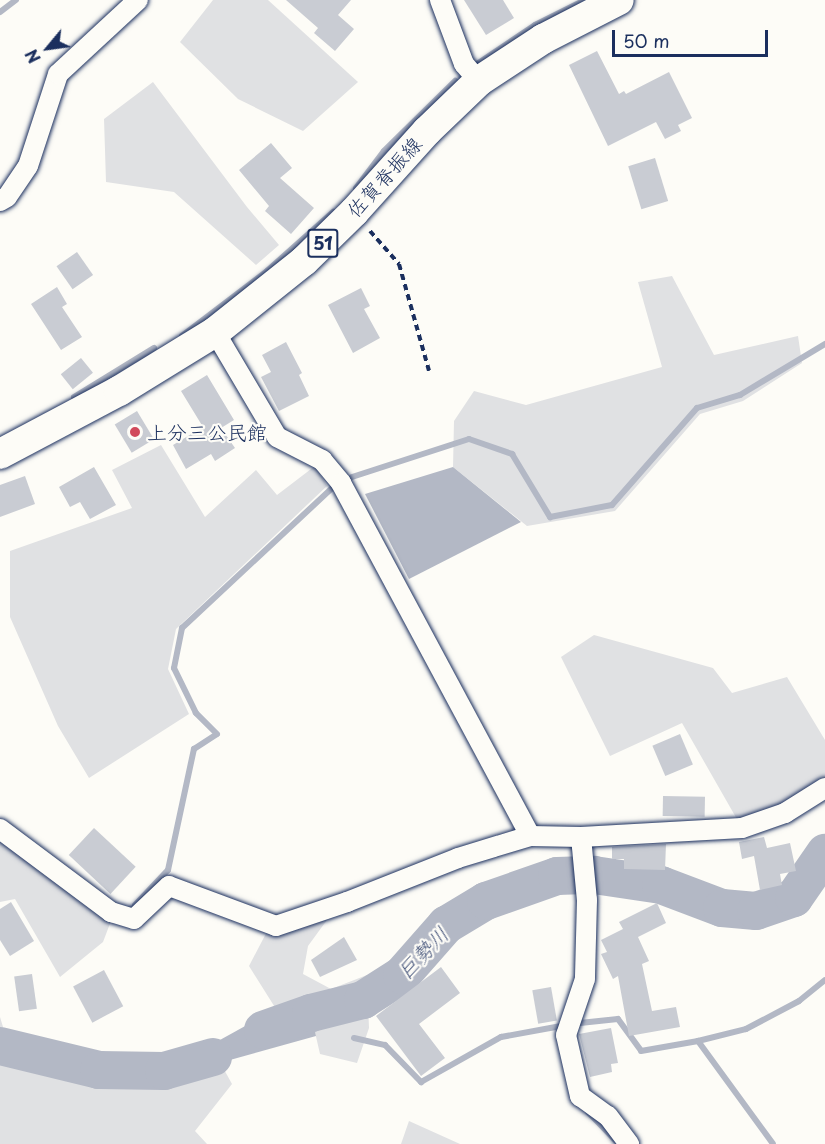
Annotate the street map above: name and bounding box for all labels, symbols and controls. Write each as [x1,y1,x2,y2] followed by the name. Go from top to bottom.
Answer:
[18,18,78,78] north arrow
[615,18,771,56] scale bar
[623,27,670,54] text: 50 m
[19,45,46,68] text: N
[342,132,426,222] street label: 佐賀脊振線
[306,228,340,258] road number: 51
[147,420,267,444] place label: 上分三公民館
[128,425,142,439] marker: 上分三公民館
[391,921,453,983] water label: 巨勢川

